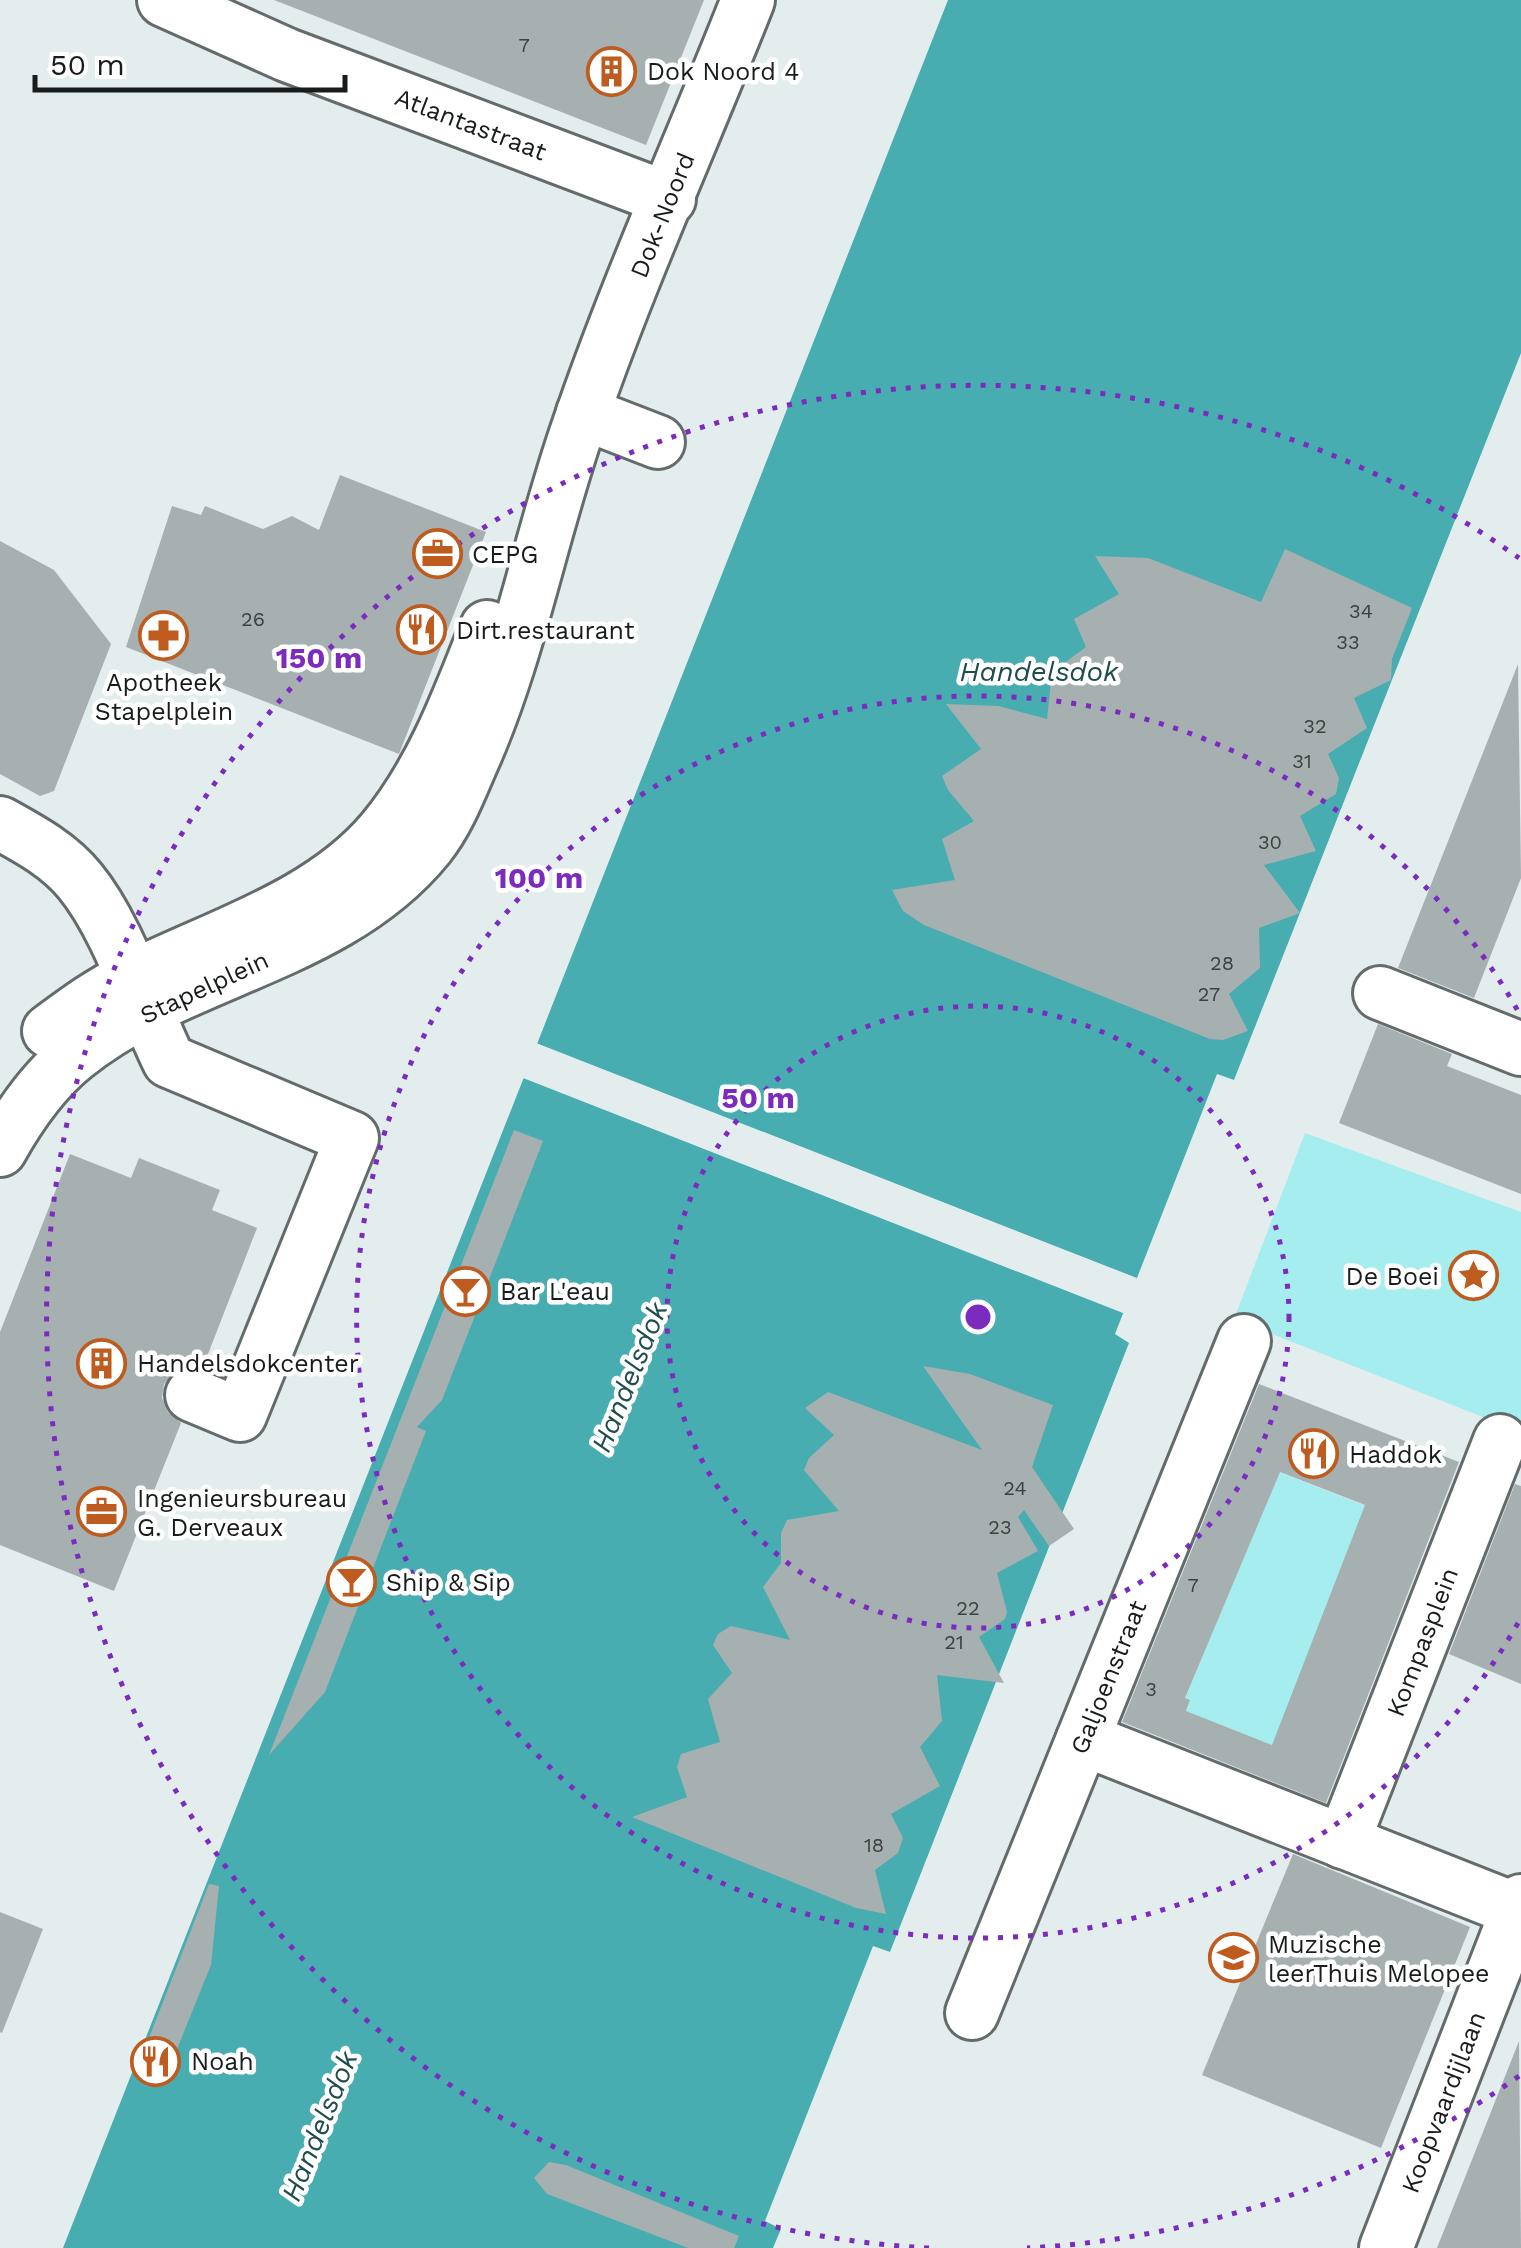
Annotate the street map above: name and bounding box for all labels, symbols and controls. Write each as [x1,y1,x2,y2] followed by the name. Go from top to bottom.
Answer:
[35,30,345,92] scale bar
[518,33,530,57] house number: 7
[586,45,638,97] building icon: Dok Noord 4
[50,47,125,82] text: 50 m
[647,57,800,86] place label: Dok Noord 4
[391,82,551,167] street label: Atlantastraat
[624,148,701,282] street label: Dok-Noord
[411,528,463,580] office icon: CEPG
[472,540,538,569] place label: CEPG
[1349,599,1373,623] house number: 34
[395,604,447,656] restaurant icon: Dirt.restaurant
[241,607,265,631] house number: 26
[138,610,190,662] pharmacy icon: Apotheek Stapelplein
[456,616,635,645] place label: Dirt.restaurant
[1336,630,1360,654] house number: 33
[276,640,362,675] text: 150 m
[960,655,1119,688] water label: Handelsdok
[95,668,233,726] place label: Apotheek Stapelplein
[1303,714,1327,738] house number: 32
[1292,749,1312,773] house number: 31
[1258,830,1282,854] house number: 30
[495,860,583,895] text: 100 m
[135,945,273,1030] street label: Stapelplein
[1210,951,1234,975] house number: 28
[1198,982,1220,1006] house number: 27
[721,1080,795,1115] text: 50 m
[1448,1250,1500,1302] place icon: De Boei
[1346,1262,1439,1291] place label: De Boei
[439,1265,491,1317] bar icon: Bar L'eau
[500,1277,610,1306] place label: Bar L'eau
[584,1297,675,1457] water label: Handelsdok
[960,1299,996,1335] centre of rings
[76,1337,128,1389] building icon: Handelsdokcenter
[137,1349,359,1378] place label: Handelsdokcenter
[1288,1428,1340,1480] restaurant icon: Haddok
[1349,1440,1442,1469] place label: Haddok
[1003,1476,1027,1500] house number: 24
[137,1484,347,1542] place label: Ingenieursbureau G. Derveaux
[76,1486,128,1538] office icon: Ingenieursbureau G. Derveaux
[988,1515,1012,1539] house number: 23
[325,1556,377,1608] bar icon: Ship & Sip
[1381,1564,1464,1721] street label: Kompasplein
[386,1568,511,1597] place label: Ship & Sip
[1187,1573,1199,1597] house number: 7
[956,1596,980,1620] house number: 22
[1064,1596,1153,1758] street label: Galjoenstraat
[944,1630,964,1654] house number: 21
[1145,1677,1157,1701] house number: 3
[864,1833,884,1857] house number: 18
[1268,1930,1489,1988] place label: Muzische leerThuis Melopee
[1207,1932,1259,1984] school or university icon: Muzische leerThuis Melopee
[1395,2007,1491,2197] street label: Koopvaardijlaan
[130,2035,182,2087] restaurant icon: Noah
[274,2046,365,2206] water label: Handelsdok
[191,2047,254,2076] place label: Noah

